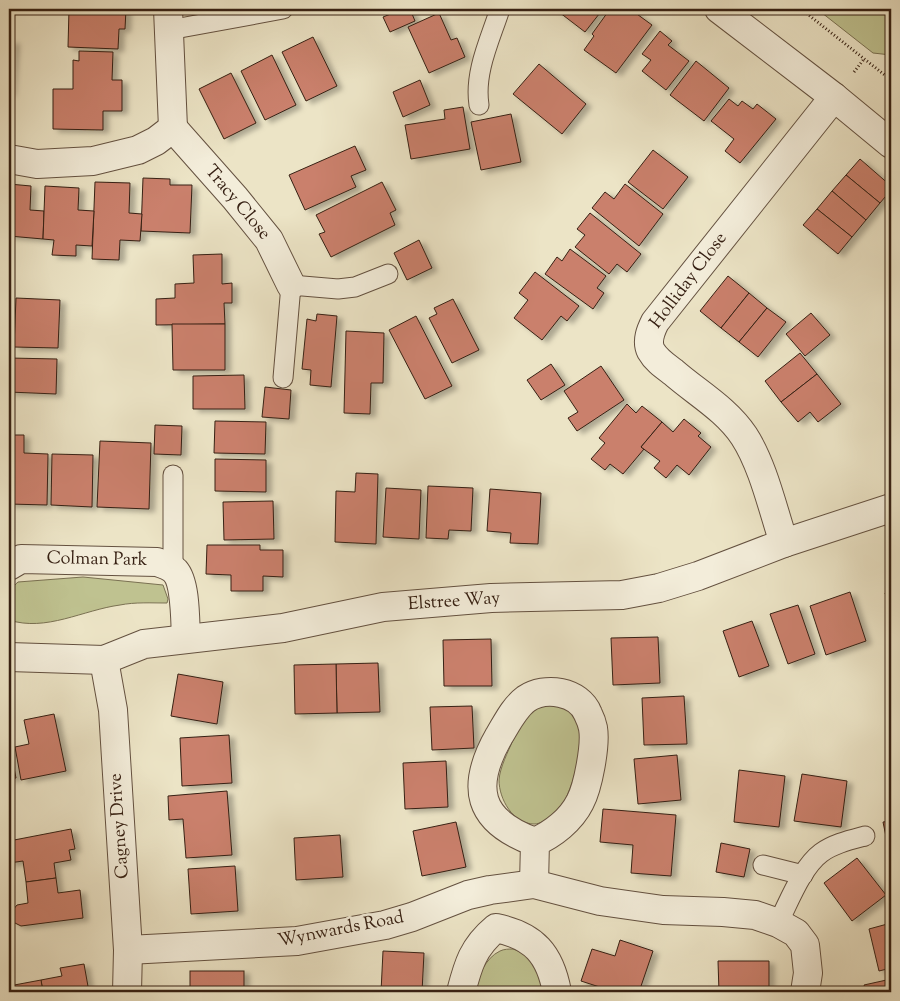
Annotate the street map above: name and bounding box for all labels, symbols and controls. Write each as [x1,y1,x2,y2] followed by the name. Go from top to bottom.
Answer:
[198,160,276,246] street label: Tracy Close
[644,227,734,335] street label: Holliday Close
[46,546,148,574] street label: Colman Park
[407,586,501,618] street label: Elstree Way
[103,772,137,880] street label: Cagney Drive
[276,905,406,955] street label: Wynwards Road

